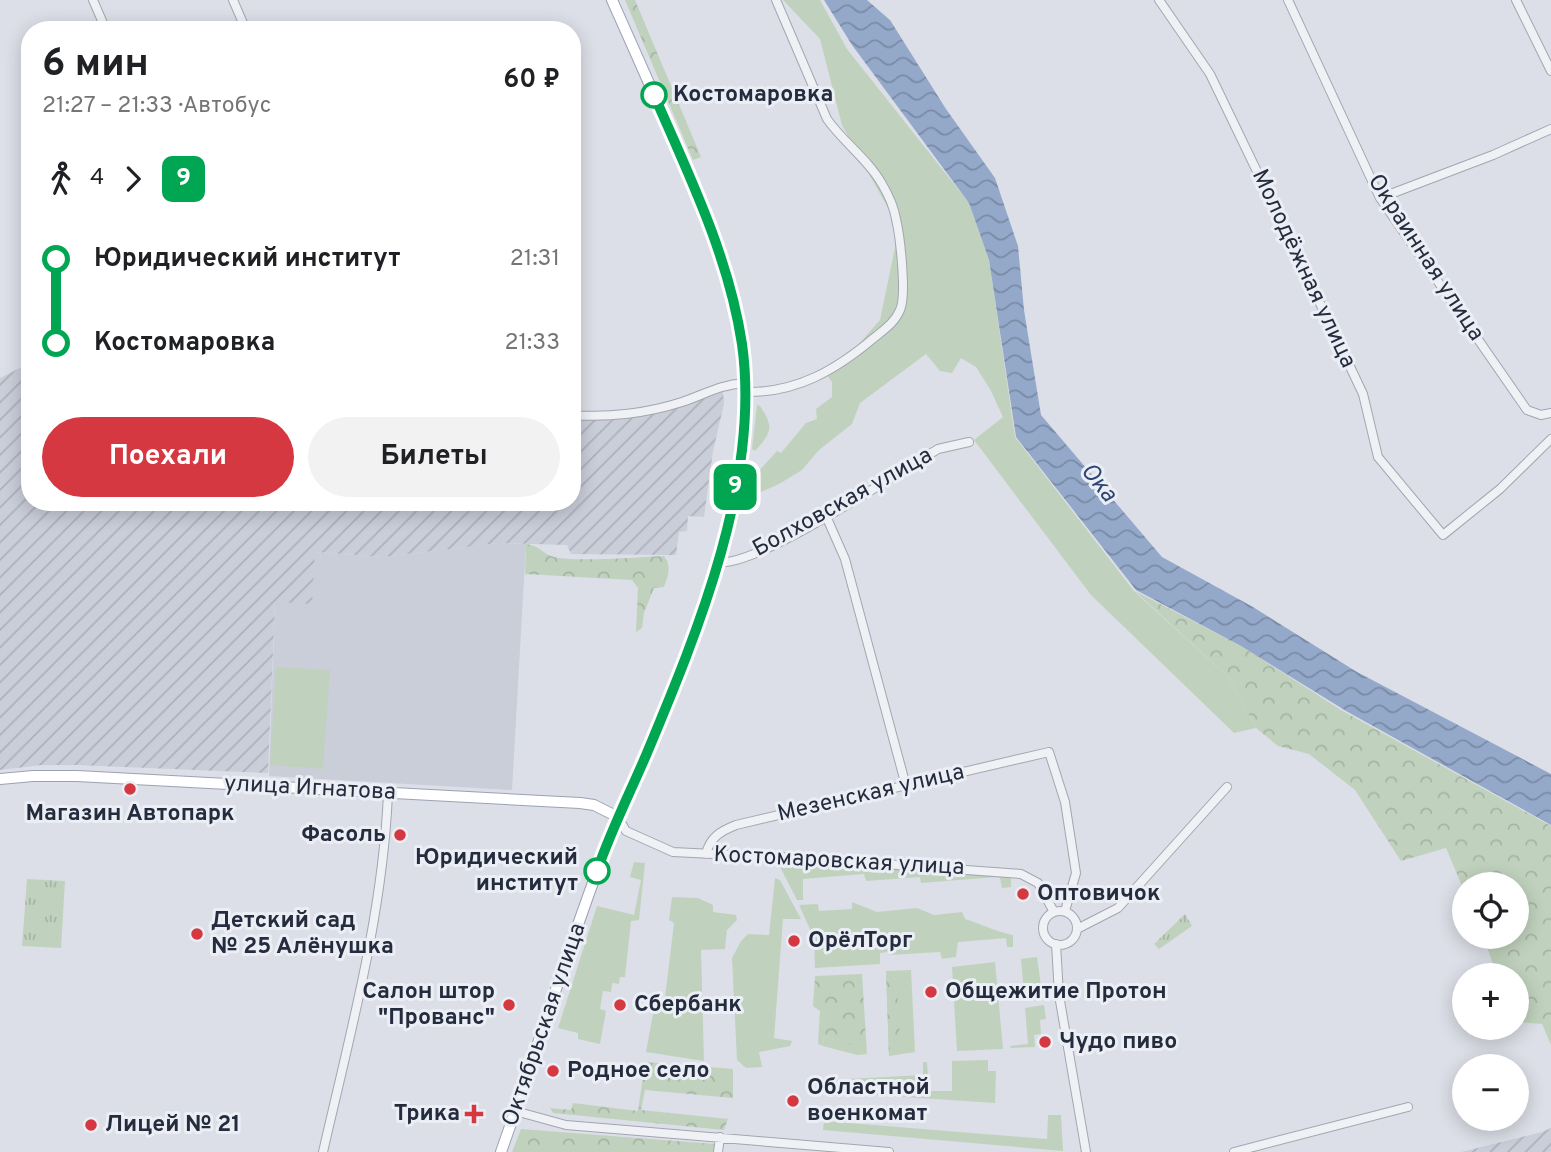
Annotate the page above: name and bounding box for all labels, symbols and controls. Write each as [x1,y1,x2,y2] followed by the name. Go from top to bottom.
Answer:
[42,41,149,90] text: 6 мин
[503,64,560,97] text: 60 ₽
[673,81,833,110] place label: Костомаровка
[641,82,667,108] marker: Костомаровка
[42,92,271,121] text: 21:27 – 21:33 · Автобус
[42,160,80,198] icon: walk
[114,160,152,198] icon: forward
[90,164,104,193] text: 4
[176,164,191,194] text: 9
[1244,165,1362,373] street label: Молодёжная улица
[1360,169,1490,347] street label: Окраинная улица
[94,243,400,276] text: Юридический институт
[510,245,560,274] text: 21:31
[94,327,275,360] text: Костомаровка
[504,329,560,358] text: 21:33
[42,417,294,497] button: Поехали
[308,417,560,497] button: Билеты
[748,442,938,564] street label: Болховская улица
[1073,457,1123,509] water label: Ока
[712,464,758,510] line badge: 9
[728,472,742,502] text: 9
[775,758,967,830] street label: Мезенская улица
[223,770,397,808] street label: улица Игнатова
[122,781,138,797] marker: Магазин Автопарк
[25,800,235,829] place label: Магазин Автопарк
[302,821,386,850] place label: Фасоль
[392,827,408,843] marker: Фасоль
[713,841,965,883] street label: Костомаровская улица
[415,844,578,899] place label: Юридический институт
[584,858,610,884] marker: Юридический институт
[1452,872,1529,1131] map controls
[1452,872,1529,949] button: locate
[1037,880,1160,909] place label: Оптовичок
[1015,886,1031,902] marker: Оптовичок
[211,907,394,962] place label: Детский сад № 25 Алёнушка
[497,920,593,1130] street label: Октябрьская улица
[189,926,205,942] marker: Детский сад № 25 Алёнушка
[808,927,913,956] place label: ОрёлТорг
[786,933,802,949] marker: ОрёлТорг
[1452,963,1529,1040] button: +
[362,978,495,1033] place label: Салон штор "Прованс"
[945,978,1167,1007] place label: Общежитие Протон
[923,984,939,1000] marker: Общежитие Протон
[634,991,742,1020] place label: Сбербанк
[501,997,517,1013] marker: Салон штор "Прованс"
[612,997,628,1013] marker: Сбербанк
[1059,1028,1177,1057] place label: Чудо пиво
[1037,1034,1053,1050] marker: Чудо пиво
[1452,1054,1529,1131] button: −
[567,1057,709,1086] place label: Родное село
[545,1063,561,1079] marker: Родное село
[807,1074,930,1129] place label: Областной военкомат
[785,1093,801,1109] marker: Областной военкомат
[394,1100,460,1129] place label: Трика
[466,1106,482,1122] marker: Трика
[105,1111,241,1140] place label: Лицей № 21
[83,1117,99,1133] marker: Лицей № 21

